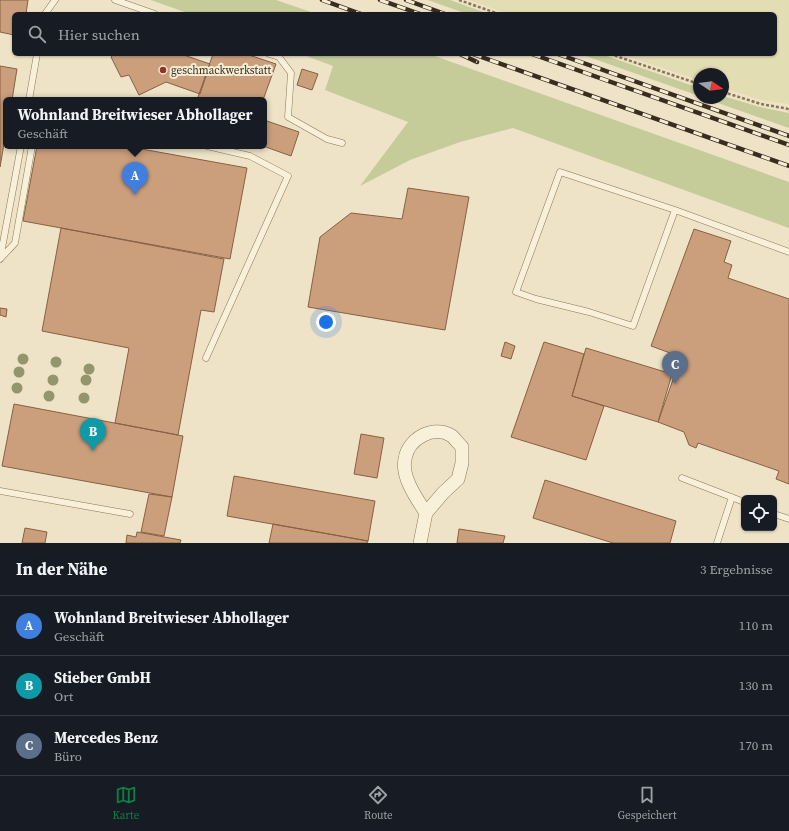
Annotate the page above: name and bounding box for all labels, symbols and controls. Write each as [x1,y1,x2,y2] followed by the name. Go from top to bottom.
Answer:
[12,12,777,56] search box
[26,23,48,45] icon: search
[58,24,140,45] text: Hier suchen
[171,63,271,78] place label: geschmackwerkstatt
[158,65,168,75] marker: geschmackwerkstatt
[693,68,729,104] north arrow
[3,97,267,149] popup
[17,104,253,125] text: Wohnland Breitwieser Abhollager
[17,125,68,142] text: Geschäft
[122,162,148,195] pin: A
[316,312,336,332] your location
[662,351,688,384] pin: C
[80,418,106,451] pin: B
[741,495,777,531] map controls
[741,495,777,531] button: locate
[16,557,107,581] text: In der Nähe
[700,561,773,578] text: 3 Ergebnisse
[54,607,289,628] text: Wohnland Breitwieser Abhollager
[25,617,33,634] text: A
[739,617,773,634] text: 110 m
[54,628,104,645] text: Geschäft
[54,667,151,688] text: Stieber GmbH
[25,677,33,694] text: B
[739,677,773,694] text: 130 m
[54,688,73,705] text: Ort
[54,727,158,748] text: Mercedes Benz
[25,737,33,754] text: C
[739,737,773,754] text: 170 m
[54,748,82,765] text: Büro
[112,784,139,823] tab: Karte
[364,784,393,823] tab: Route
[618,784,677,823] tab: Gespeichert

